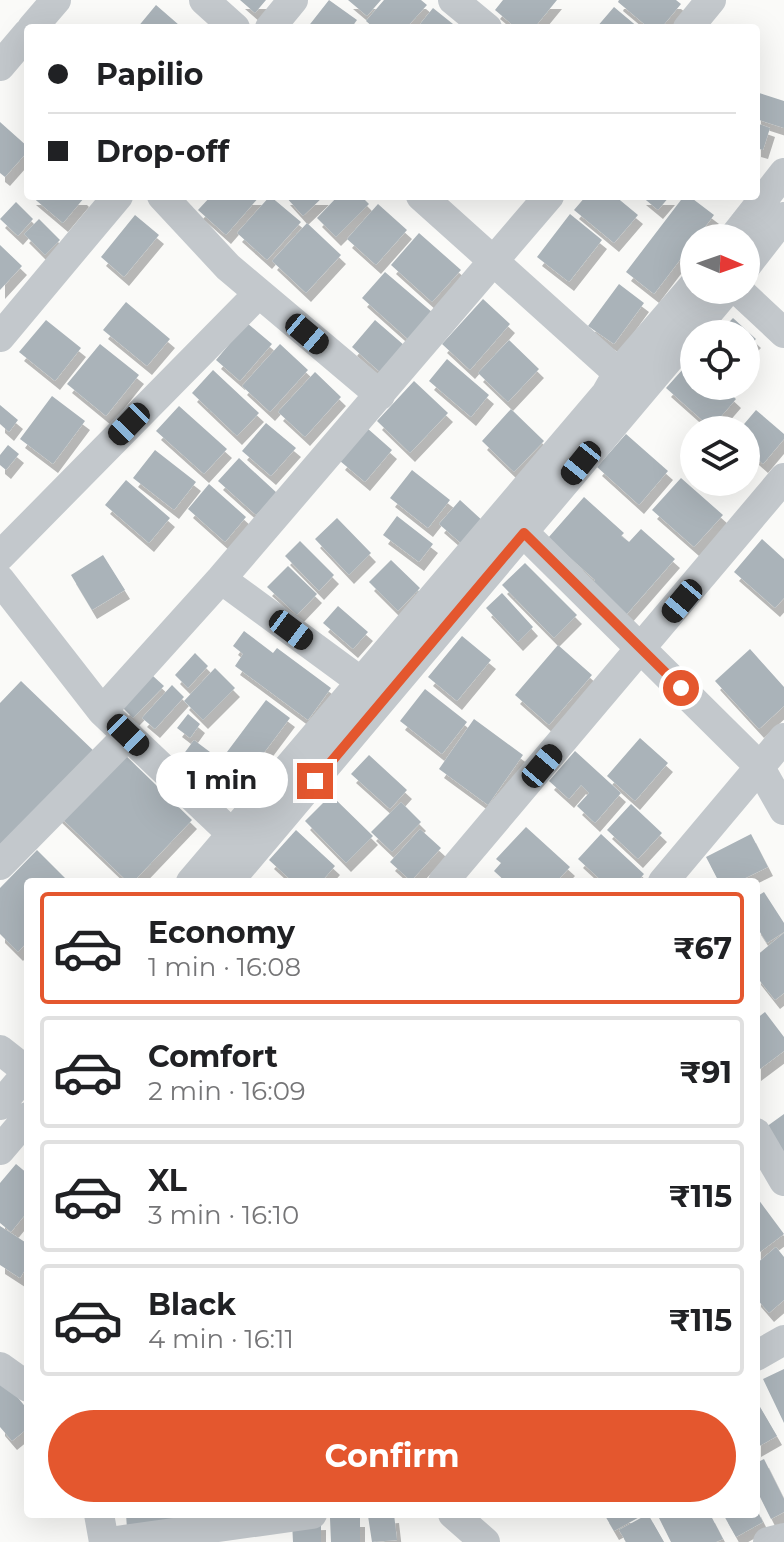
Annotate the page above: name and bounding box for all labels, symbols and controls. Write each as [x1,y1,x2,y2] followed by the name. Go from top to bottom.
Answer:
[96,56,203,93] text: Papilio
[96,133,229,170] text: Drop-off
[680,224,760,304] north arrow
[680,224,760,496] map controls
[281,309,333,359] car
[680,320,760,400] button: locate
[104,398,154,450] car
[680,416,760,496] button: layers
[557,437,605,489] car
[657,575,707,627] car
[265,606,317,654] car
[663,670,699,706] route start
[102,710,154,760] car
[517,740,567,792] car
[155,753,287,809] callout: 1 min
[297,763,333,799] route end
[187,764,257,796] text: 1 min
[52,912,124,984] icon: car
[148,914,295,951] text: Economy
[673,930,732,967] text: ₹67
[148,951,301,983] text: 1 min · 16:08
[52,1036,124,1108] icon: car
[148,1038,278,1075] text: Comfort
[680,1054,732,1091] text: ₹91
[148,1075,306,1107] text: 2 min · 16:09
[52,1160,124,1232] icon: car
[148,1162,187,1199] text: XL
[669,1178,732,1215] text: ₹115
[148,1199,299,1231] text: 3 min · 16:10
[52,1284,124,1356] icon: car
[148,1286,236,1323] text: Black
[669,1302,732,1339] text: ₹115
[148,1323,294,1355] text: 4 min · 16:11
[48,1410,736,1502] button: Confirm

